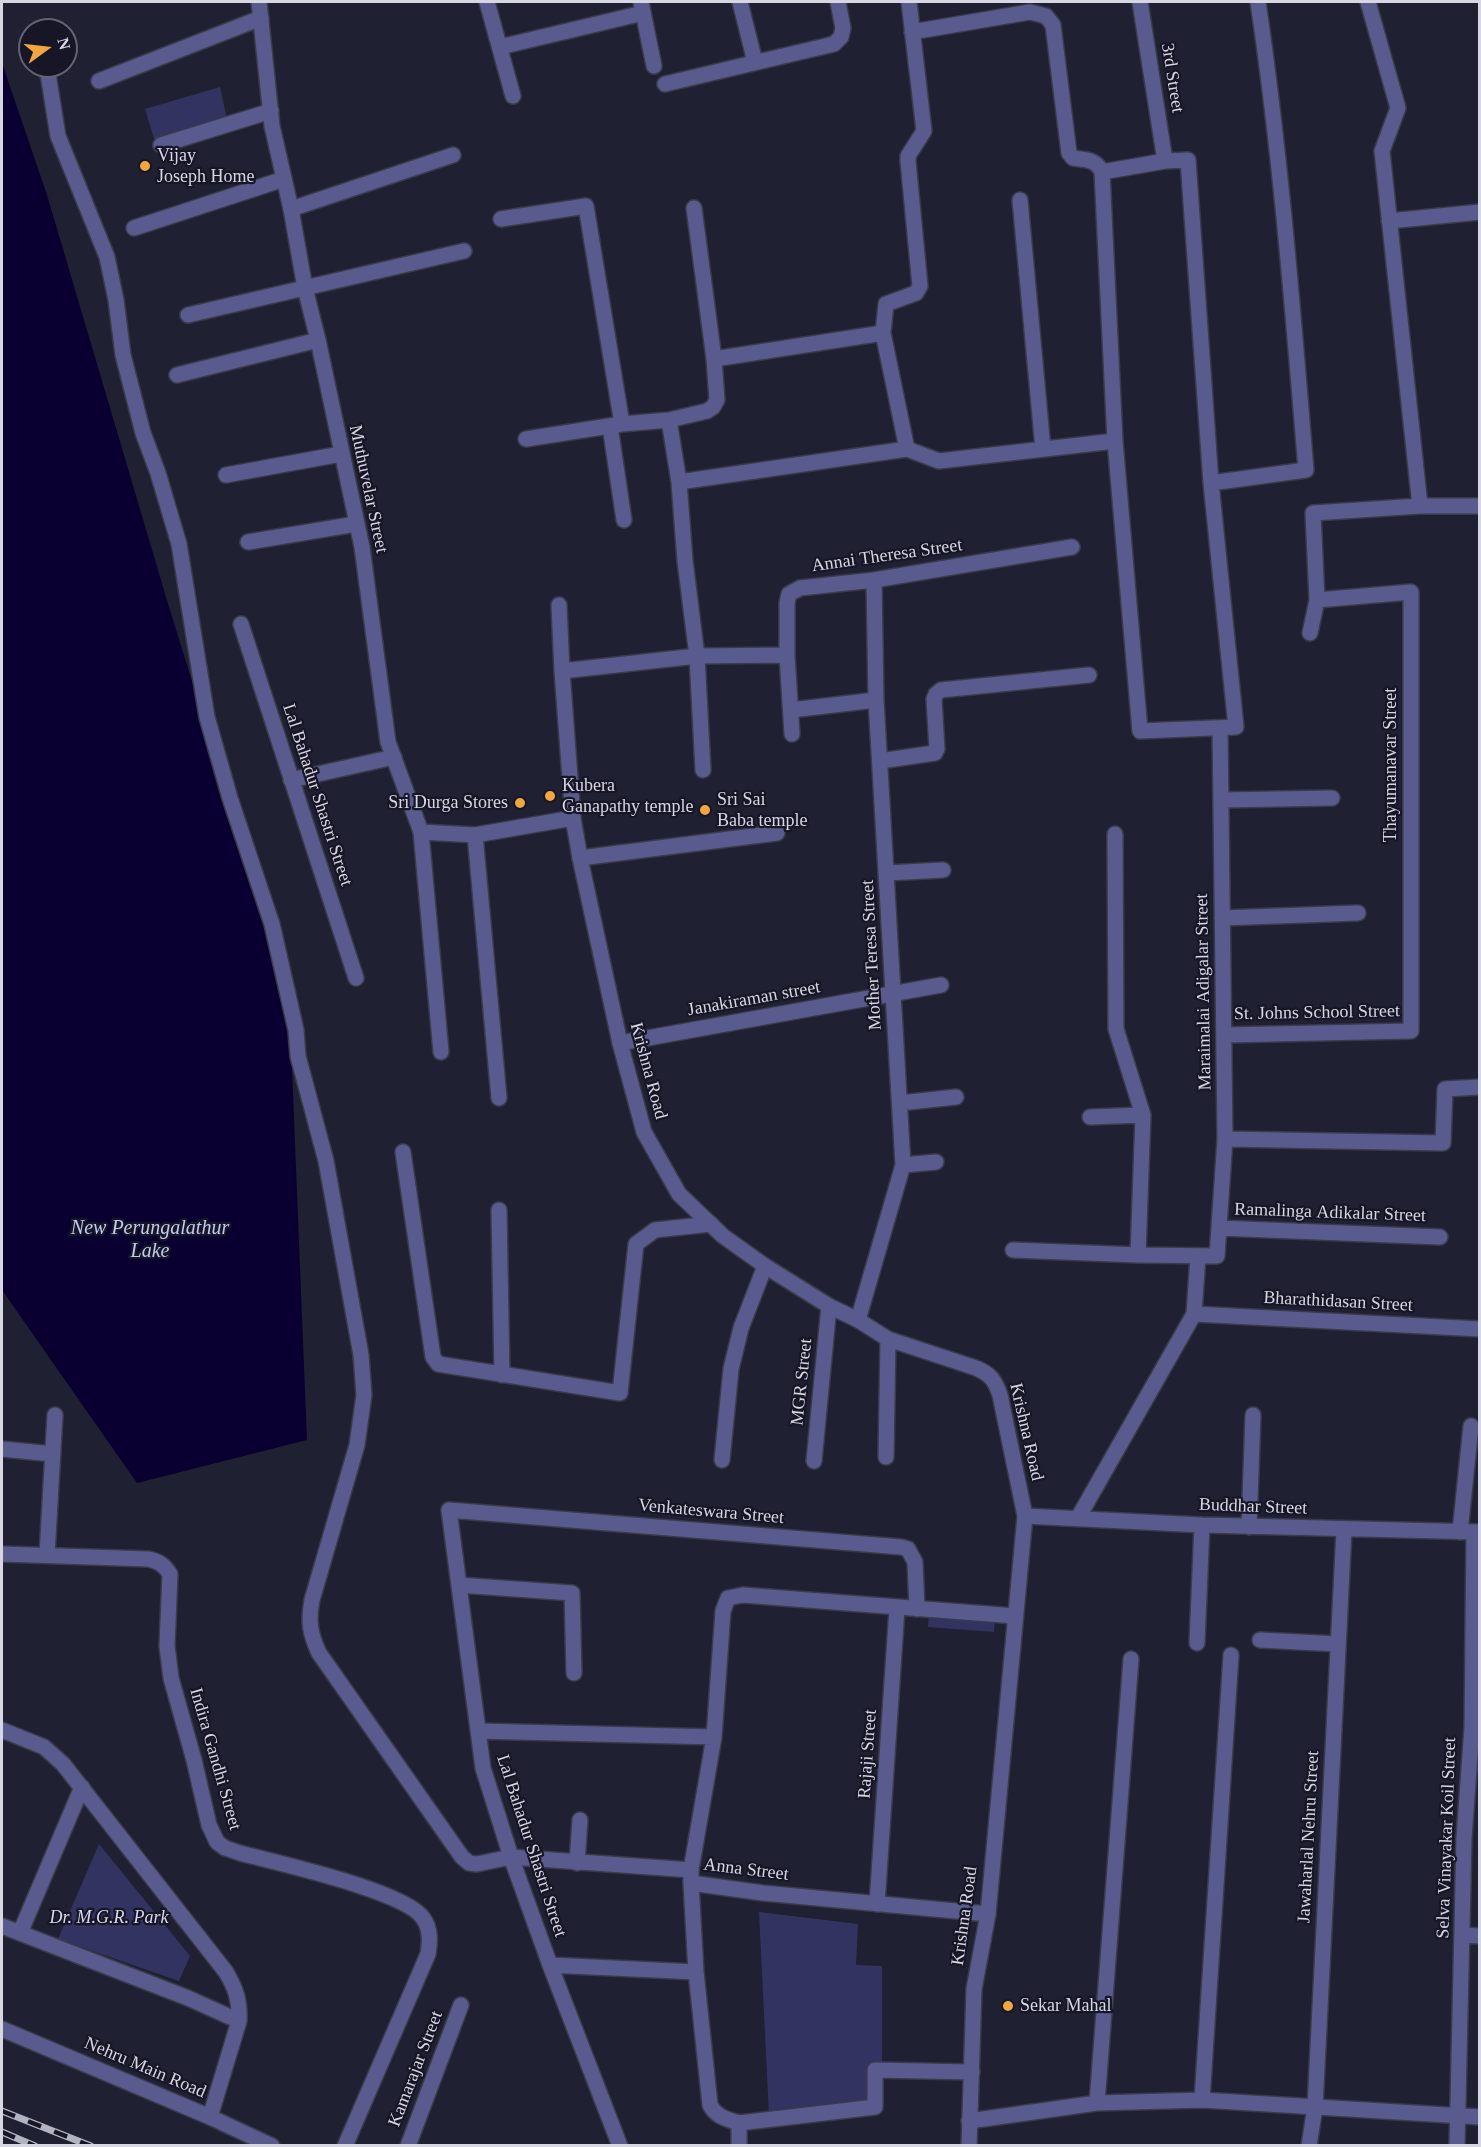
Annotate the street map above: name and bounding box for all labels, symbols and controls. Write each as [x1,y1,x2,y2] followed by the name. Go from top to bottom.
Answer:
[18,18,78,78] north arrow
[54,36,74,52] text: N
[1156,42,1188,114] street label: 3rd Street
[157,145,254,188] place label: Vijay Joseph Home
[138,159,152,173] marker: Vijay Joseph Home
[344,423,392,555] street label: Muthuvelar Street
[810,535,964,577] street label: Annai Theresa Street
[1380,688,1402,842] street label: Thayumanavar Street
[277,701,357,889] street label: Lal Bahadur Shastri Street
[562,775,693,818] place label: Kubera Ganapathy temple
[543,789,557,803] marker: Kubera Ganapathy temple
[717,789,807,832] place label: Sri Sai Baba temple
[388,792,508,814] place label: Sri Durga Stores
[513,796,527,810] marker: Sri Durga Stores
[698,803,712,817] marker: Sri Sai Baba temple
[857,879,887,1031] street label: Mother Teresa Street
[1191,893,1217,1091] street label: Maraimalai Adigalar Street
[686,977,822,1021] street label: Janakiraman street
[1234,1001,1400,1025] street label: St. Johns School Street
[625,1020,671,1122] street label: Krishna Road
[1234,1199,1426,1227] street label: Ramalinga Adikalar Street
[71,1217,229,1264] water label: New Perungalathur Lake
[1263,1287,1413,1317] street label: Bharathidasan Street
[787,1337,817,1427] street label: MGR Street
[1004,1381,1048,1483] street label: Krishna Road
[1198,1494,1308,1520] street label: Buddhar Street
[637,1495,785,1529] street label: Venkateswara Street
[184,1685,246,1833] street label: Indira Gandhi Street
[854,1709,882,1799] street label: Rajaji Street
[1433,1737,1461,1939] street label: Selva Vinayakar Koil Street
[1294,1750,1324,1924] street label: Jawaharlal Nehru Street
[491,1752,571,1940] street label: Lal Bahadur Shastri Street
[702,1854,790,1886] street label: Anna Street
[947,1865,983,1967] street label: Krishna Road
[50,1907,168,1929] park label: Dr. M.G.R. Park
[1020,1995,1111,2017] place label: Sekar Mahal
[1001,1999,1015,2013] marker: Sekar Mahal
[384,2008,448,2130] street label: Kamarajar Street
[81,2033,209,2103] street label: Nehru Main Road

